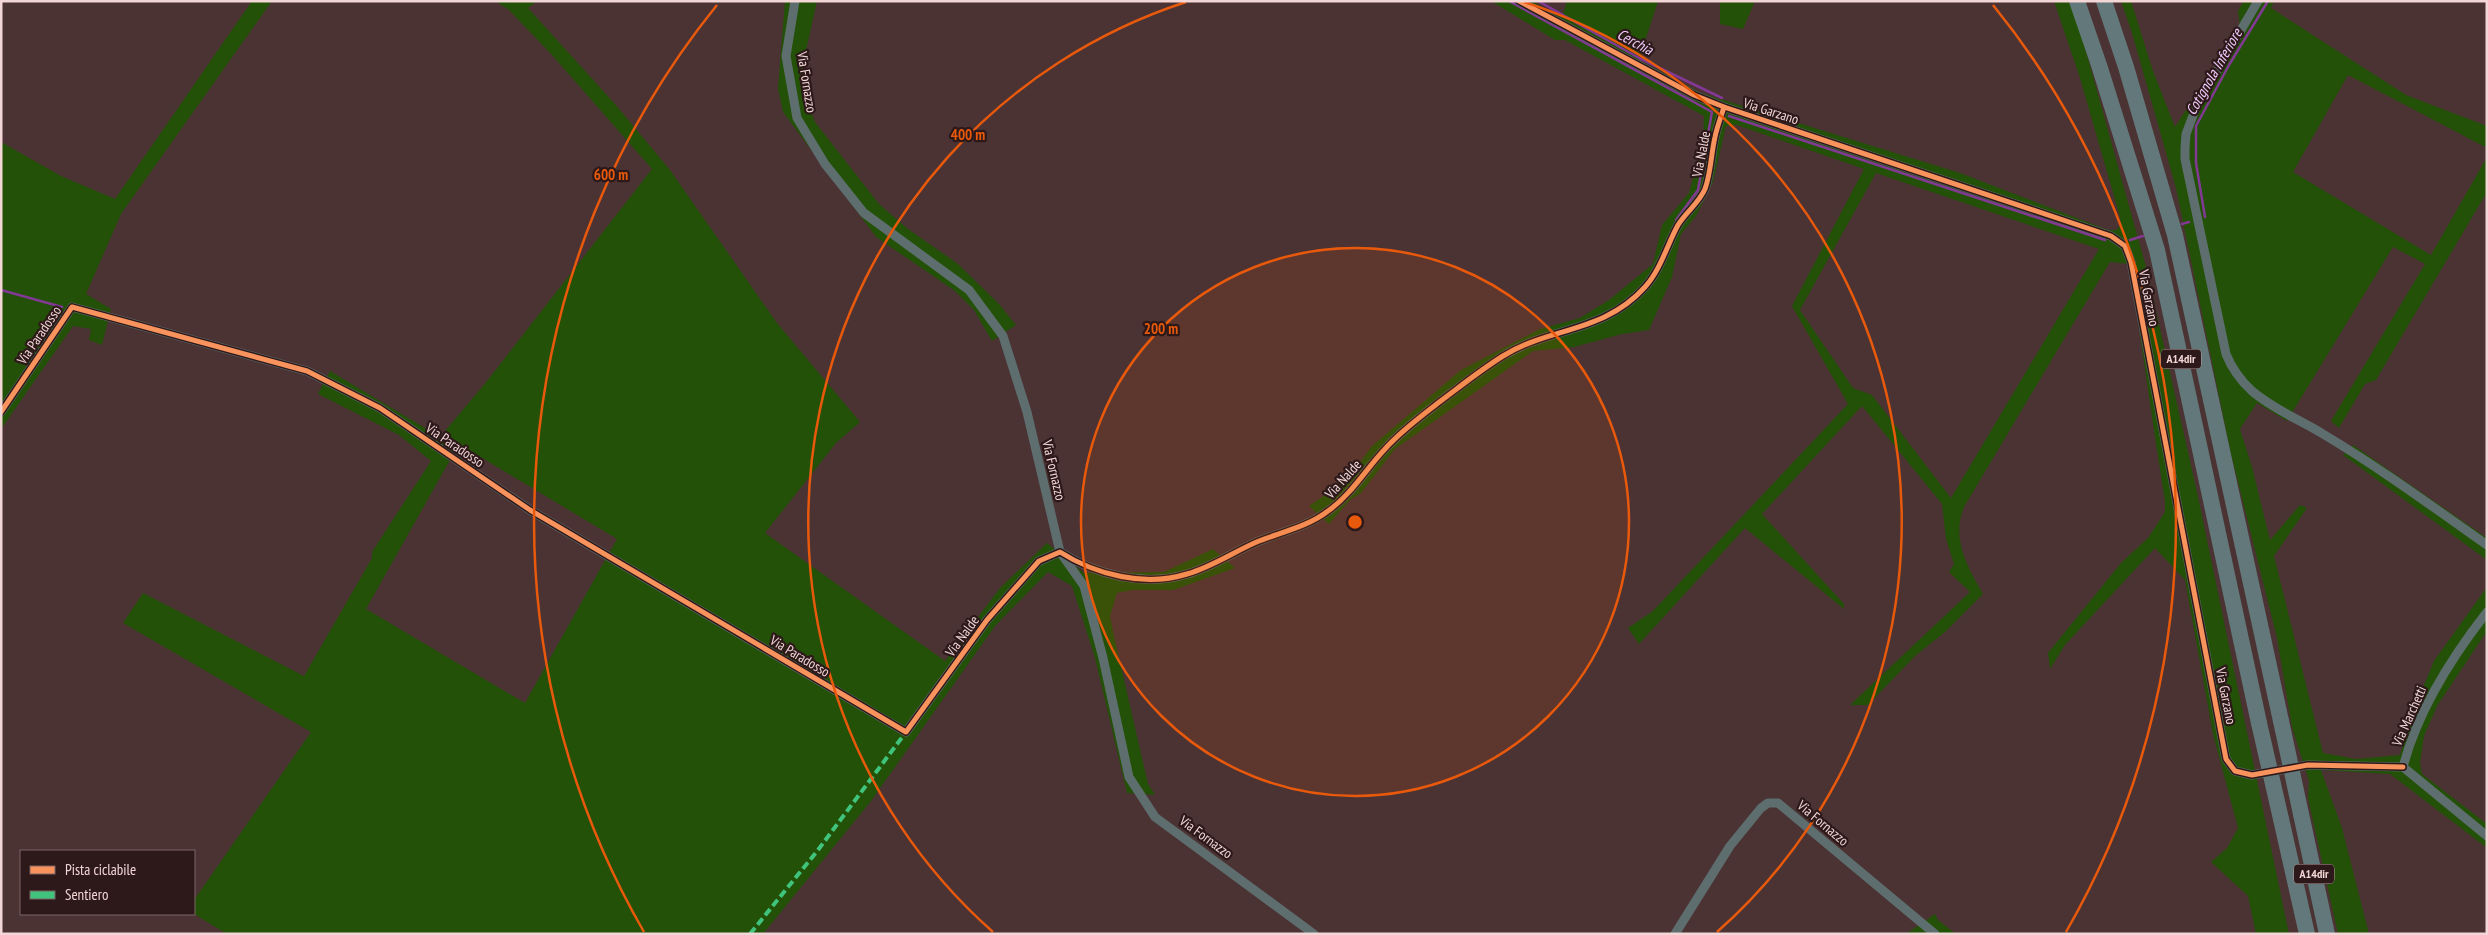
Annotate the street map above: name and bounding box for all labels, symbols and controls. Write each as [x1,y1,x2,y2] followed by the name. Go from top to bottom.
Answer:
[1614,24,1657,59] water label: Cerchia
[2181,24,2246,118] water label: Cotignola Inferiore
[793,49,821,114] street label: Via Fornazzo
[1740,93,1801,128] street label: Via Garzano
[951,125,985,144] text: 400 m
[1688,129,1714,179] street label: Via Nalde
[594,165,628,184] text: 600 m
[2135,267,2163,328] street label: Via Garzano
[12,302,65,369] street label: Via Paradosso
[1144,319,1178,338] text: 200 m
[2161,349,2201,368] road number: A14dir
[421,418,488,471] street label: Via Paradosso
[1038,437,1070,502] street label: Via Fornazzo
[1320,456,1365,503] street label: Via Nalde
[1346,513,1364,531] centre of rings
[941,612,983,661] street label: Via Nalde
[766,631,833,681] street label: Via Paradosso
[2212,665,2240,726] street label: Via Garzano
[2387,683,2430,750] street label: Via Marchetti
[1793,796,1852,850] street label: Via Fornazzo
[1175,811,1236,862] street label: Via Fornazzo
[20,850,195,915] legend
[65,860,136,879] text: Pista ciclabile
[2294,864,2334,884] road number: A14dir
[65,885,108,904] text: Sentiero

